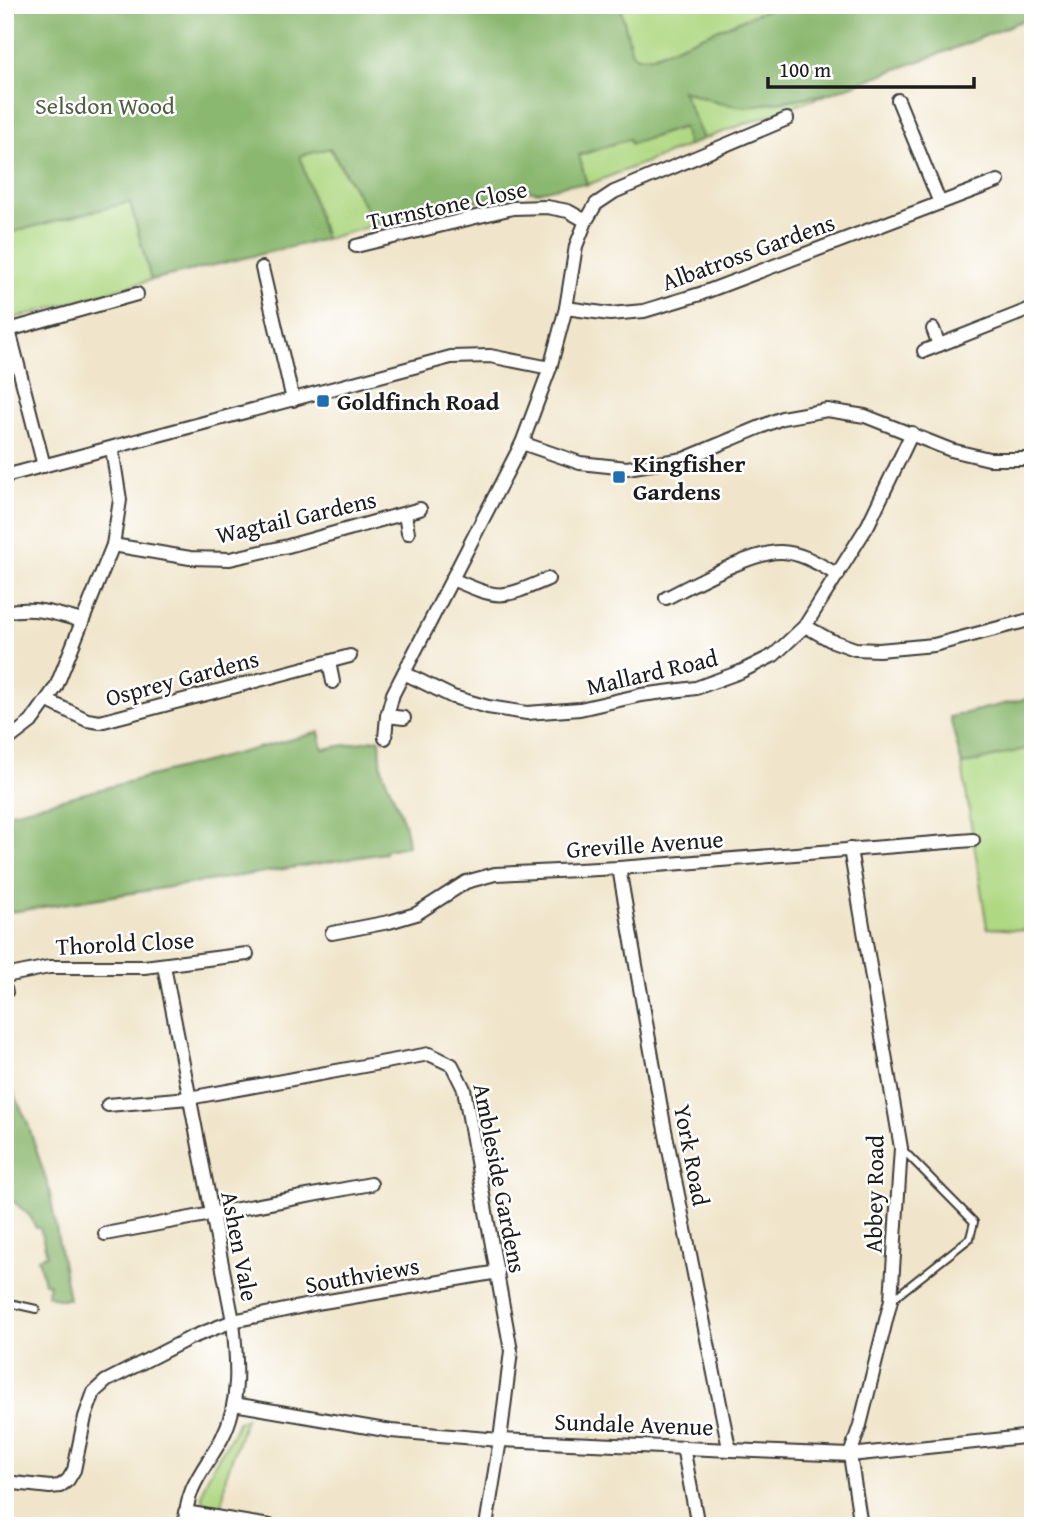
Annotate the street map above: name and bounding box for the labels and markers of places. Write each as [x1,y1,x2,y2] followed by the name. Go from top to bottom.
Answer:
[337,384,500,419] place label: Goldfinch Road
[315,393,331,409] marker: Goldfinch Road
[633,446,746,509] place label: Kingfisher Gardens
[611,469,627,485] marker: Kingfisher Gardens

